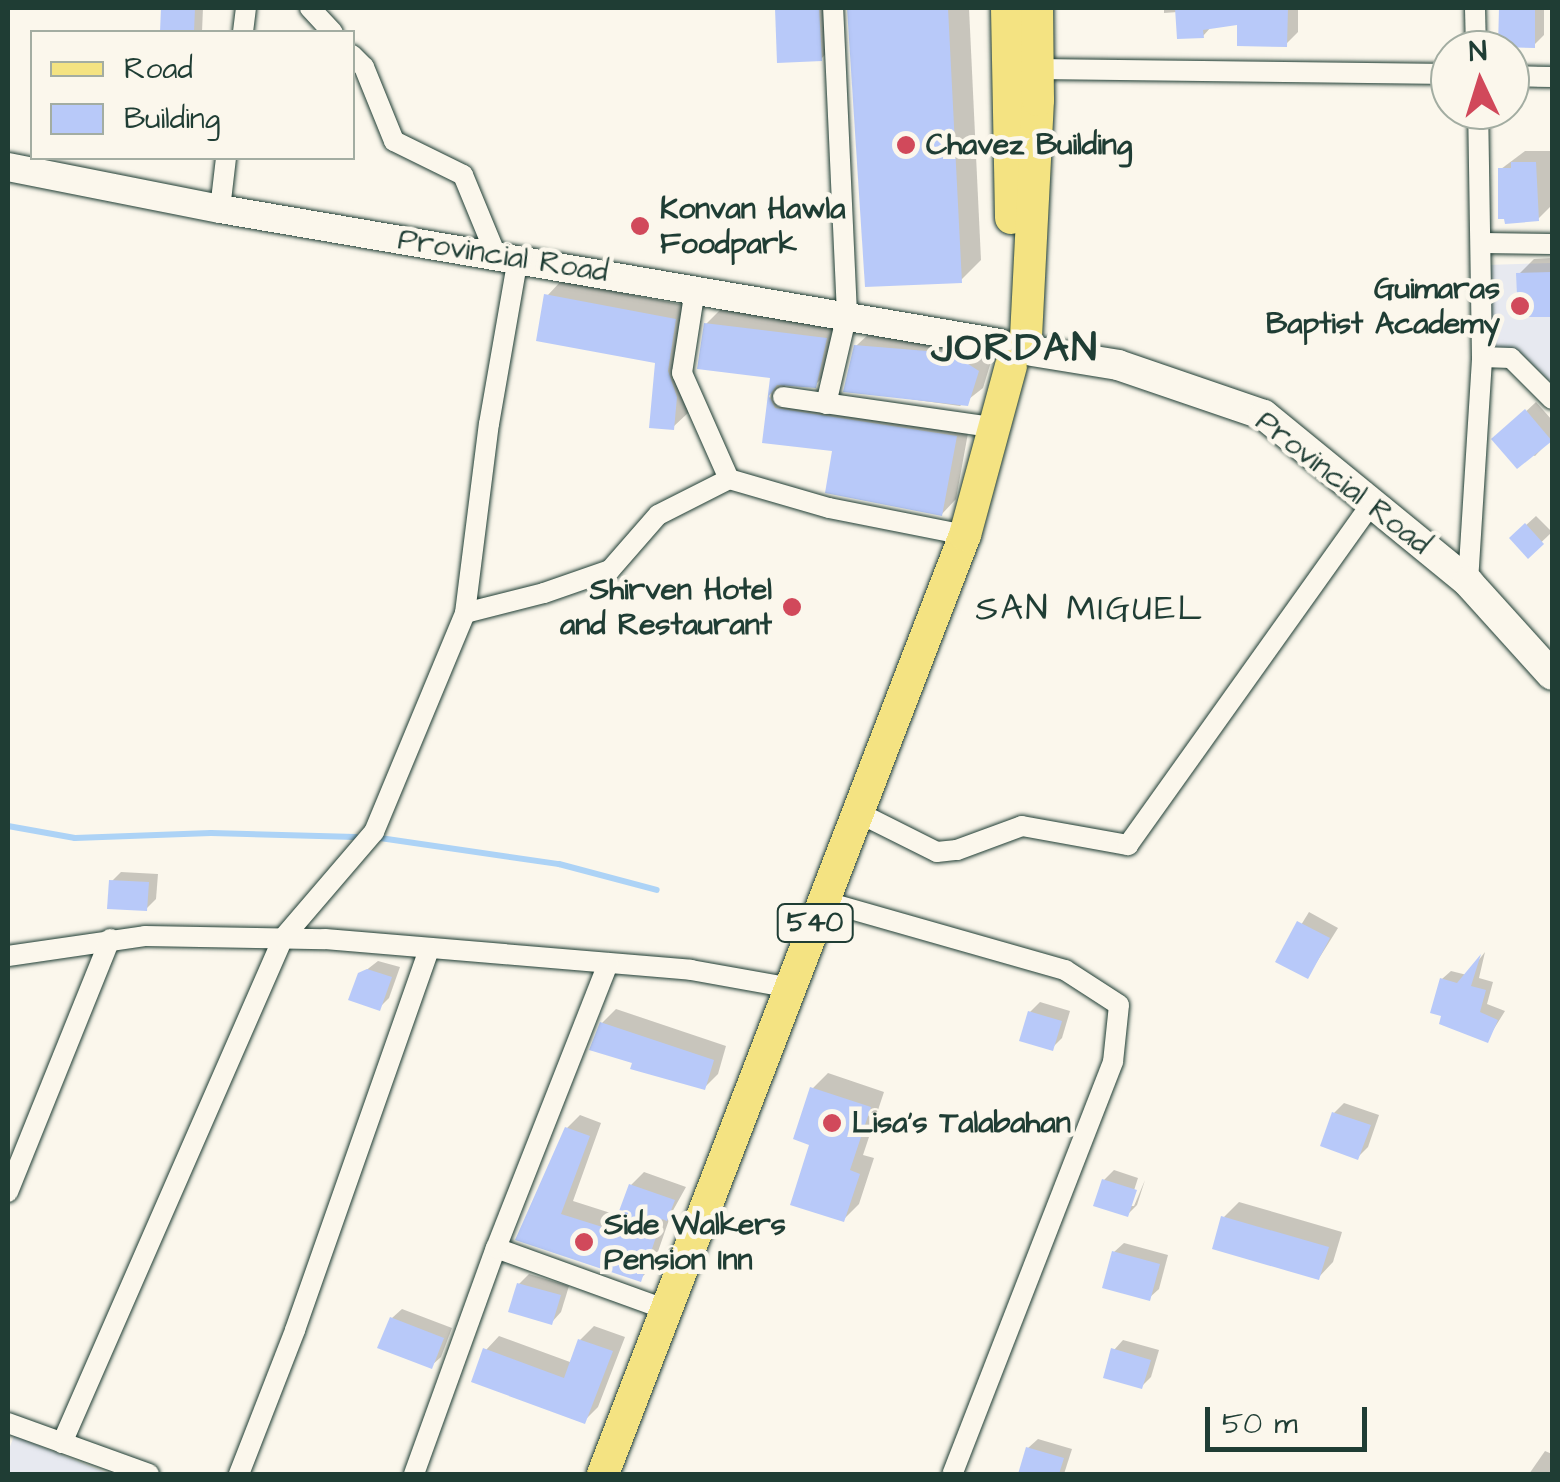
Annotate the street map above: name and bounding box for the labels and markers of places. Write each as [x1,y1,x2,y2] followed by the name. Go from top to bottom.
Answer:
[926,127,1132,163] place label: Chavez Building
[895,134,917,156] marker: Chavez Building
[660,191,846,262] place label: Konvan Hawla Foodpark
[629,215,651,237] marker: Konvan Hawla Foodpark
[1266,271,1500,342] place label: Guimaras Baptist Academy
[1509,295,1531,317] marker: Guimaras Baptist Academy
[560,572,772,642] place label: Shirven Hotel and Restaurant
[781,596,803,618] marker: Shirven Hotel and Restaurant
[852,1105,1071,1141] place label: Lisa's Talabahan
[821,1112,843,1134] marker: Lisa's Talabahan
[604,1207,786,1278] place label: Side Walkers Pension Inn
[573,1231,595,1253] marker: Side Walkers Pension Inn

